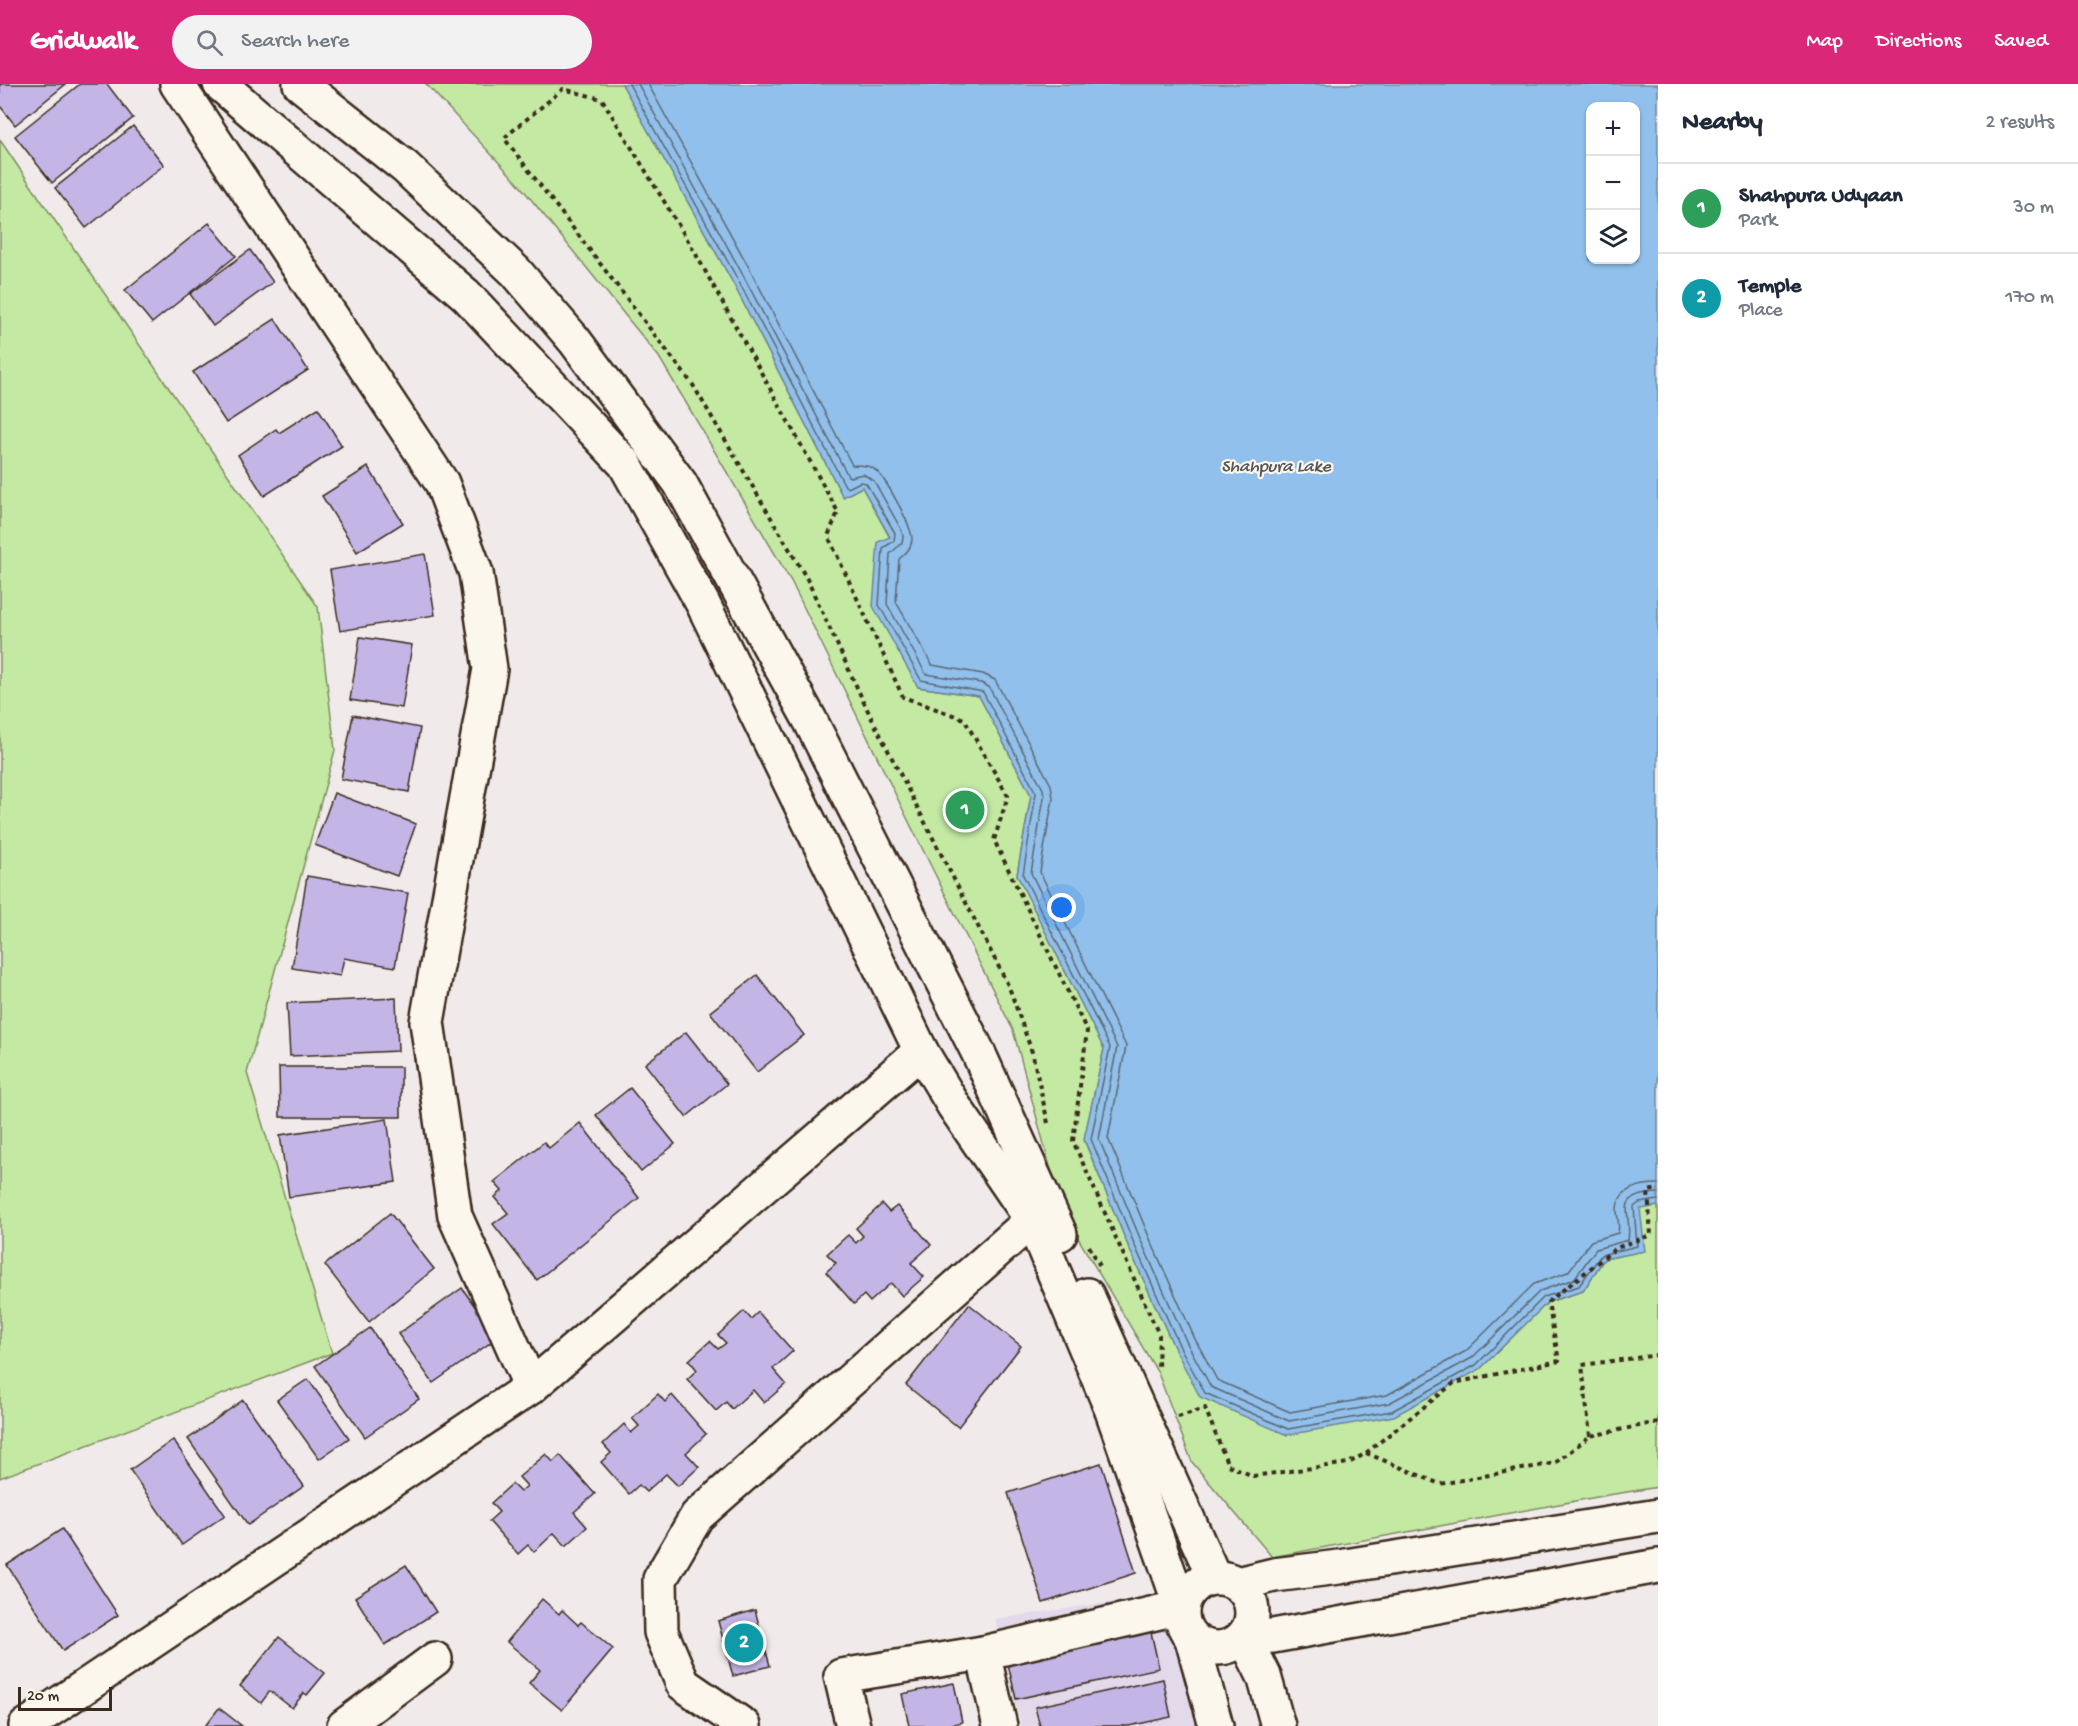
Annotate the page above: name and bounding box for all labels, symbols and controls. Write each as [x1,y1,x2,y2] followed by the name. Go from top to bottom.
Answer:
[172,15,592,69] search box
[30,26,136,59] text: Gridwalk
[193,26,226,59] icon: search
[241,29,349,55] text: Search here
[1806,30,1843,55] text: Map
[1876,30,1961,55] text: Directions
[1994,30,2048,55] text: Saved
[1586,102,1640,264] map controls
[1586,102,1640,156] button: +
[1682,108,1763,139] text: Nearby
[1985,112,2054,135] text: 2 results
[1586,156,1640,210] button: −
[1739,184,1903,210] text: Shahpura Udyaan
[1697,197,1706,220] text: 1
[2013,197,2054,220] text: 30 m
[1586,210,1640,264] button: layers
[1739,210,1777,233] text: Park
[1739,274,1801,300] text: Temple
[1697,287,1706,310] text: 2
[2005,287,2054,310] text: 170 m
[1739,300,1783,323] text: Place
[1221,457,1331,478] water label: Shahpura Lake
[946,788,984,832] pin: 1
[1047,893,1076,922] your location
[724,1620,764,1666] pin: 2
[18,1684,112,1712] scale bar
[27,1688,59,1707] text: 20 m

